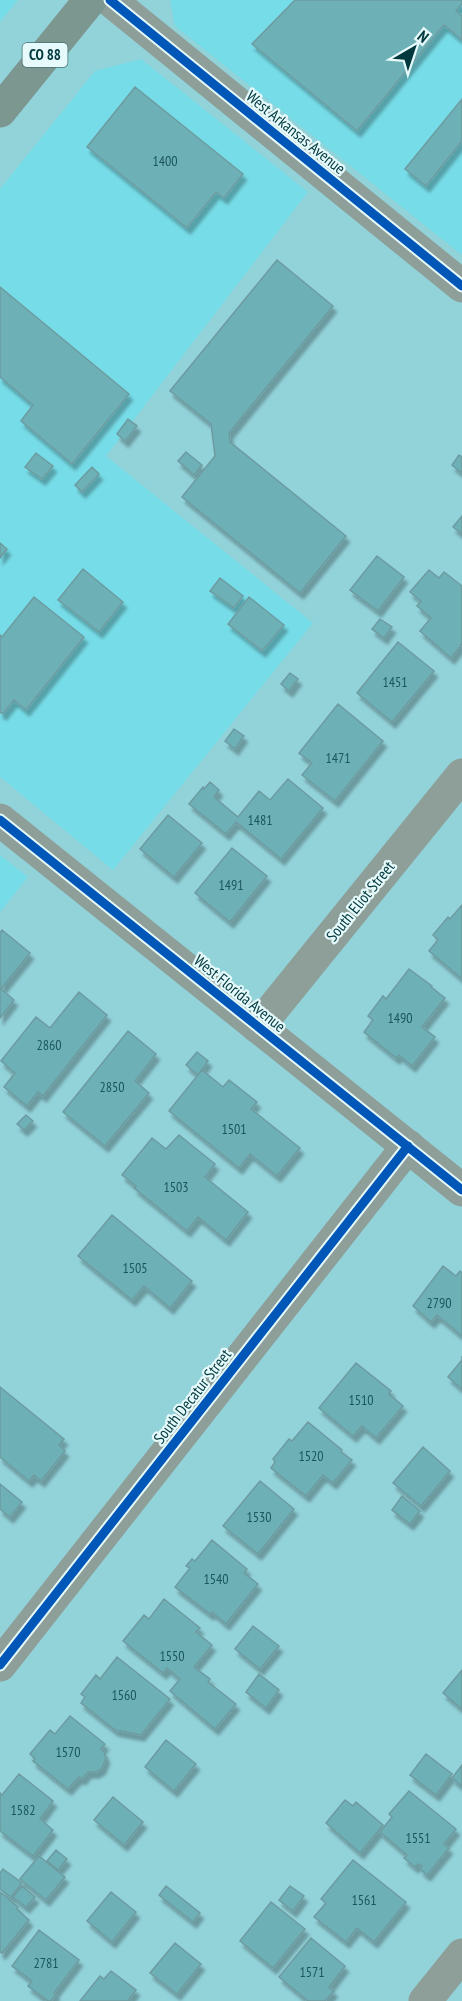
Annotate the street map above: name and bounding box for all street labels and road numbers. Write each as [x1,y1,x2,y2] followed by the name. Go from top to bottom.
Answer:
[22,43,68,67] road number: CO 88
[242,86,350,178] street label: West Arkansas Avenue
[322,856,399,945] street label: South Eliot Street
[190,950,290,1036] street label: West Florida Avenue
[149,1344,236,1447] street label: South Decatur Street

